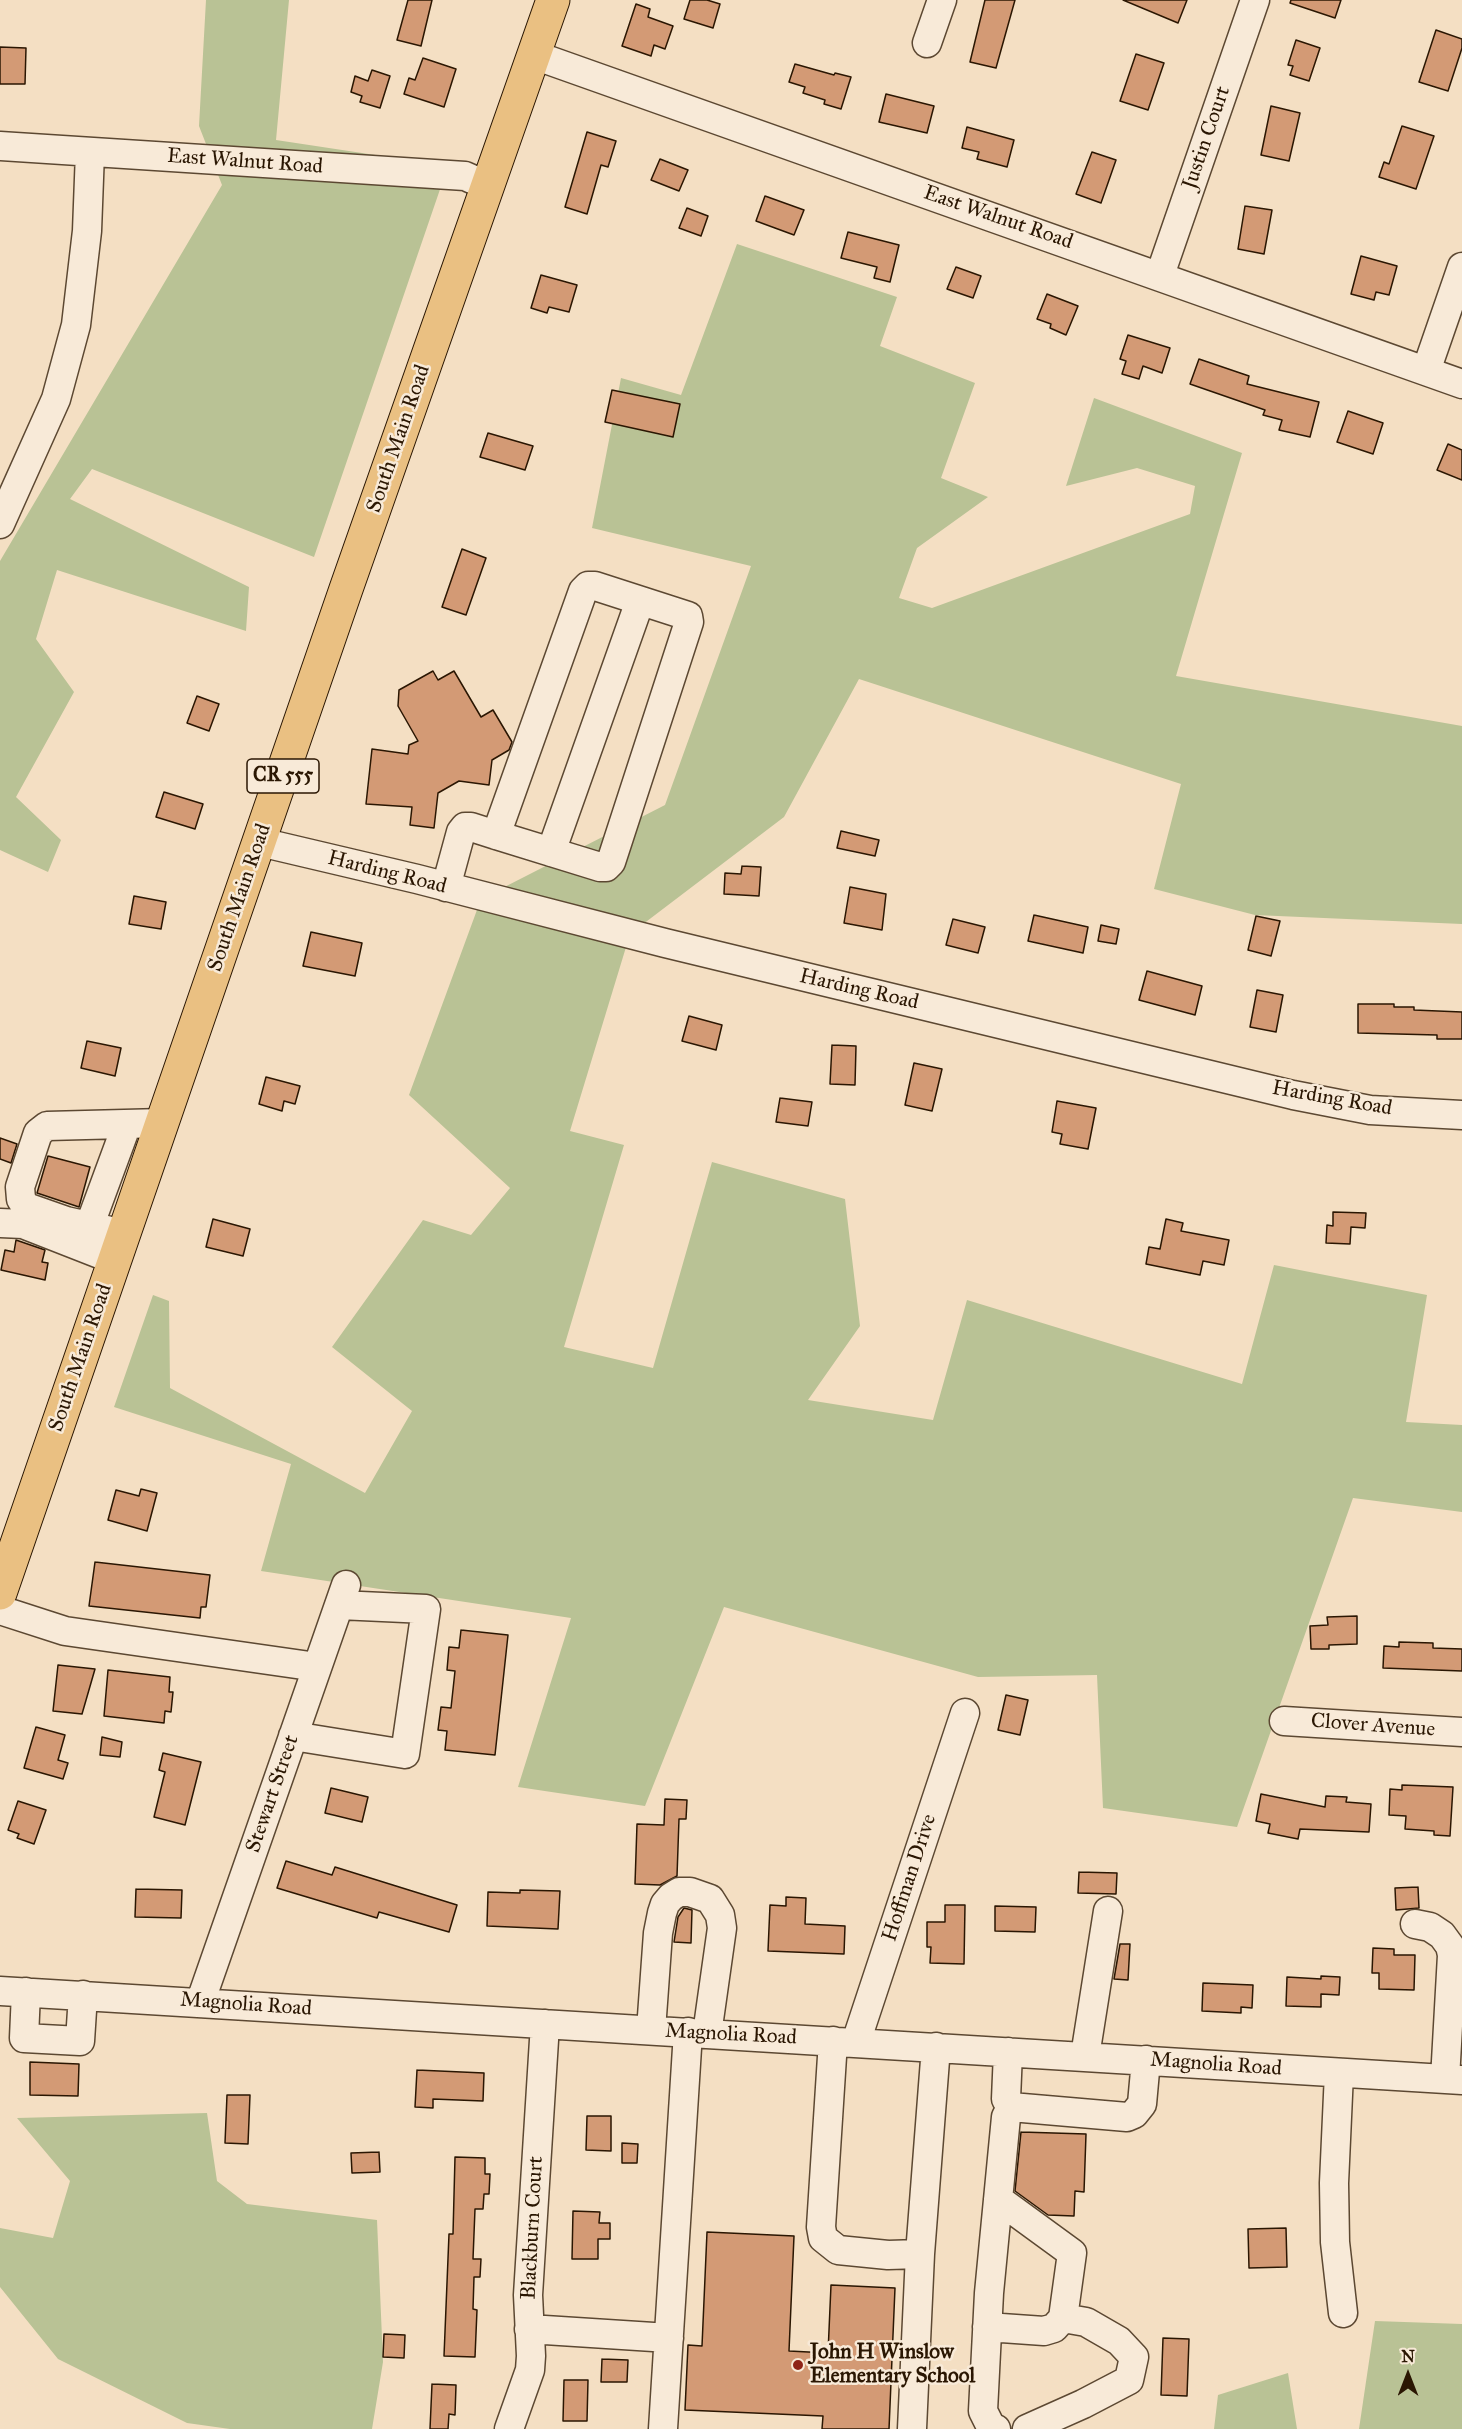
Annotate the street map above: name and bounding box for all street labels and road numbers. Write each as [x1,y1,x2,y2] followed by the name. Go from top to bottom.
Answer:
[1178,83,1236,193] street label: Justin Court
[166,144,324,180] street label: East Walnut Road
[920,181,1076,255] street label: East Walnut Road
[362,362,436,516] street label: South Main Road
[247,759,319,793] road number: CR 555
[203,821,277,975] street label: South Main Road
[325,846,449,900] street label: Harding Road
[797,964,921,1016] street label: Harding Road
[1270,1076,1394,1122] street label: Harding Road
[44,1281,118,1435] street label: South Main Road
[1310,1709,1436,1743] street label: Clover Avenue
[241,1732,305,1856] street label: Stewart Street
[878,1811,942,1945] street label: Hoffman Drive
[179,1988,313,2022] street label: Magnolia Road
[664,2019,798,2051] street label: Magnolia Road
[1149,2048,1283,2082] street label: Magnolia Road
[517,2156,549,2300] street label: Blackburn Court

